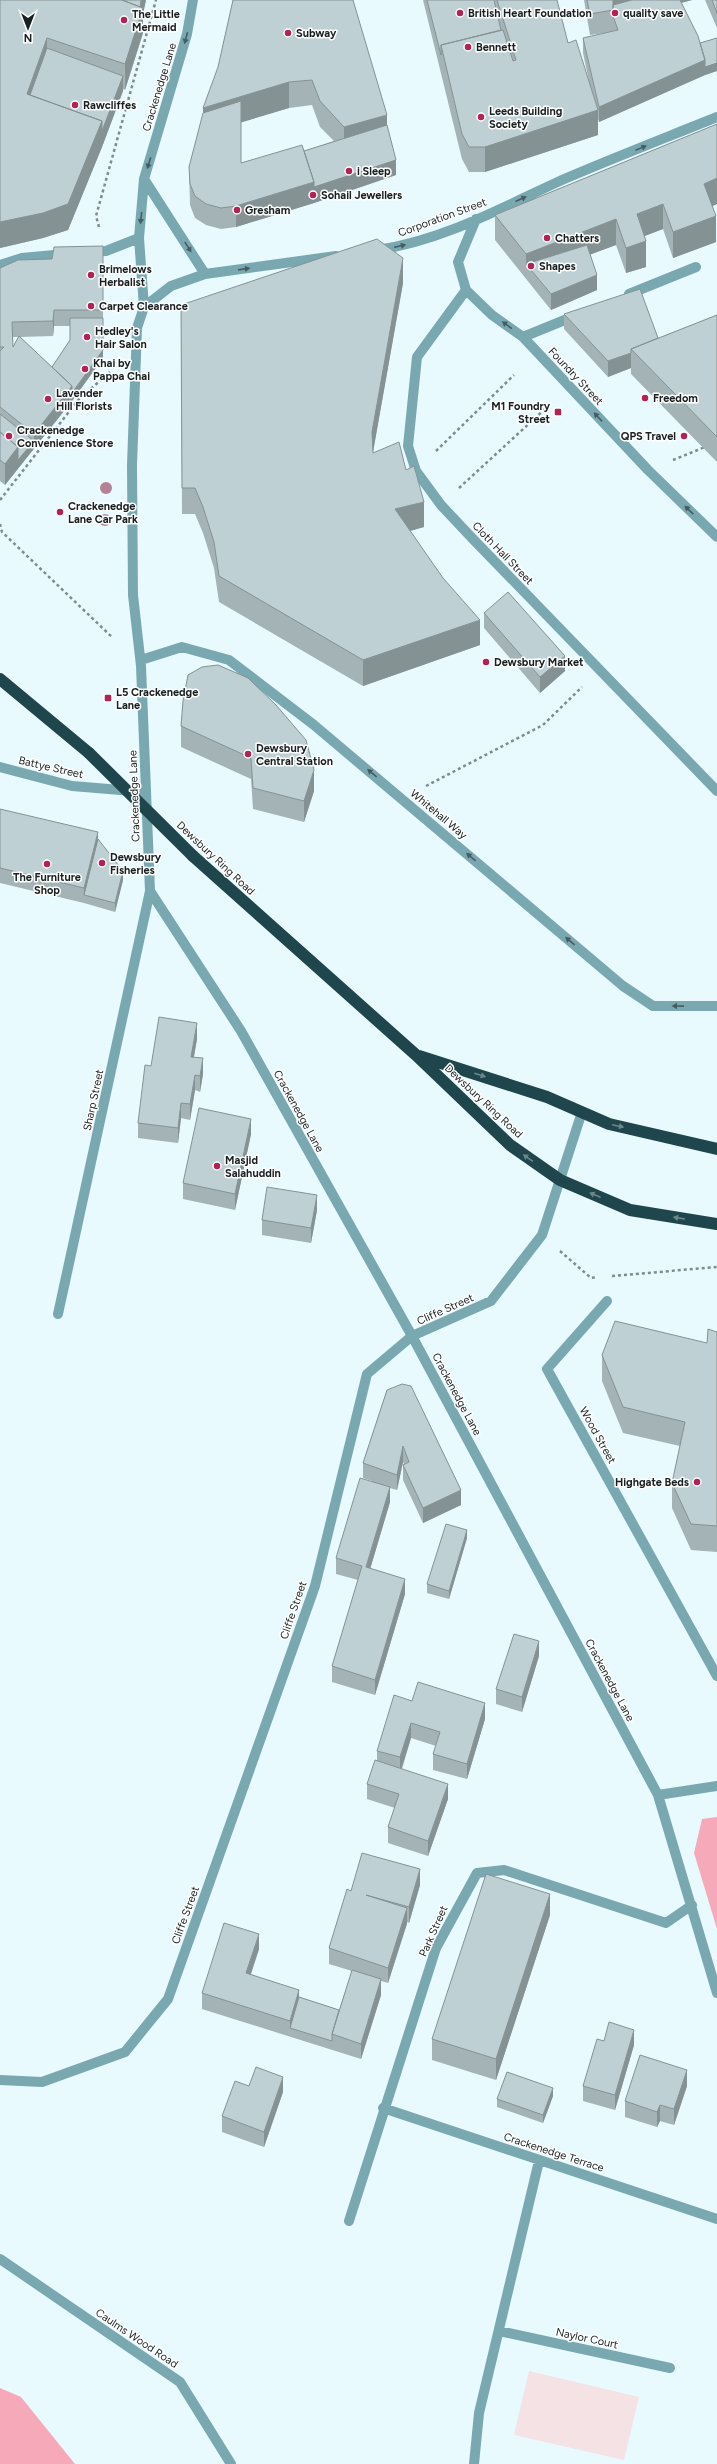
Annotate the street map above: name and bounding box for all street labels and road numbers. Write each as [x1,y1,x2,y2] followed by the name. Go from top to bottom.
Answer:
[140,41,179,133] street label: Crackenedge Lane
[396,195,488,239] street label: Corporation Street
[546,345,606,408] street label: Foundry Street
[469,519,536,587] street label: Cloth Hall Street
[126,750,143,842] street label: Crackenedge Lane
[17,754,84,781] street label: Battye Street
[408,787,470,842] street label: Whitehall Way
[174,819,257,898] street label: Dewsbury Ring Road
[442,1062,525,1141] street label: Dewsbury Ring Road
[81,1068,106,1132] street label: Sharp Street
[271,1068,326,1154] street label: Crackenedge Lane
[415,1291,475,1328] street label: Cliffe Street
[429,1351,484,1438] street label: Crackenedge Lane
[577,1405,618,1466] street label: Wood Street
[277,1579,309,1641] street label: Cliffe Street
[582,1637,637,1724] street label: Crackenedge Lane
[169,1885,202,1946] street label: Cliffe Street
[416,1904,450,1959] street label: Park Street
[502,2130,606,2175] street label: Crackenedge Terrace
[93,2306,180,2371] street label: Caulms Wood Road
[555,2326,619,2351] street label: Naylor Court

